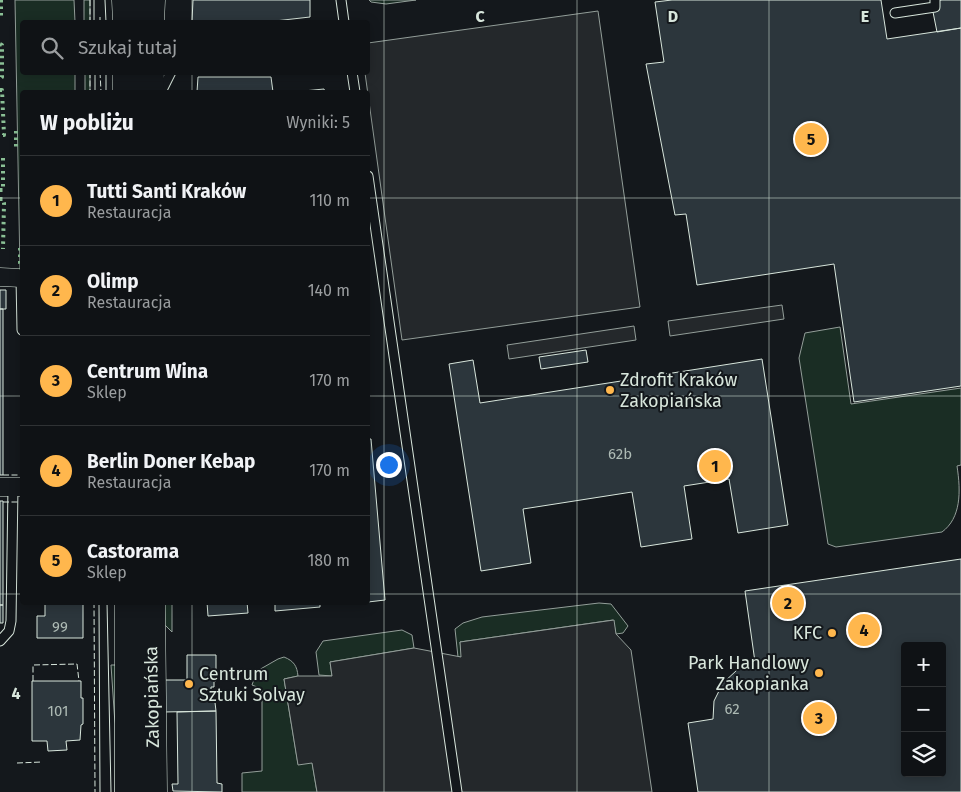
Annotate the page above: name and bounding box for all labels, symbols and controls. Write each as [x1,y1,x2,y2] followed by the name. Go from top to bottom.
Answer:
[475,7,485,26] text: C
[668,7,678,26] text: D
[861,7,869,26] text: E
[20,20,370,75] search box
[38,34,66,62] icon: search
[78,36,177,59] text: Szukaj tutaj
[40,110,134,136] text: W pobliżu
[286,113,350,132] text: Wyniki: 5
[795,120,827,158] pin: 5
[87,180,246,203] text: Tutti Santi Kraków
[52,191,60,210] text: 1
[309,191,350,210] text: 110 m
[87,203,171,222] text: Restauracja
[87,270,139,293] text: Olimp
[52,281,60,300] text: 2
[308,281,350,300] text: 140 m
[87,293,171,312] text: Restauracja
[87,360,208,383] text: Centrum Wina
[620,369,738,412] place label: Zdrofit Kraków Zakopiańska
[52,371,60,390] text: 3
[309,371,350,390] text: 170 m
[87,383,127,402] text: Sklep
[604,384,616,396] marker: Zdrofit Kraków Zakopiańska
[608,445,632,463] house number: 62b
[699,447,731,485] pin: 1
[87,450,255,473] text: Berlin Doner Kebap
[376,452,402,478] your location
[51,461,61,480] text: 4
[309,461,350,480] text: 170 m
[87,473,171,492] text: Restauracja
[87,540,179,563] text: Castorama
[52,551,60,570] text: 5
[307,551,350,570] text: 180 m
[87,563,127,582] text: Sklep
[772,584,804,622] pin: 2
[848,611,880,649] pin: 4
[52,618,68,636] house number: 99
[793,622,822,644] place label: KFC
[826,627,838,639] marker: KFC
[901,642,946,777] map controls
[901,642,946,687] button: +
[140,646,164,748] street label: Zakopiańska
[688,652,809,695] place label: Park Handlowy Zakopianka
[199,663,305,706] place label: Centrum Sztuki Solvay
[813,667,825,679] marker: Park Handlowy Zakopianka
[183,678,195,690] marker: Centrum Sztuki Solvay
[11,684,21,703] text: 4
[901,687,946,732] button: −
[803,699,835,737] pin: 3
[724,700,740,718] house number: 62
[48,702,69,720] house number: 101
[901,732,946,777] button: layers

